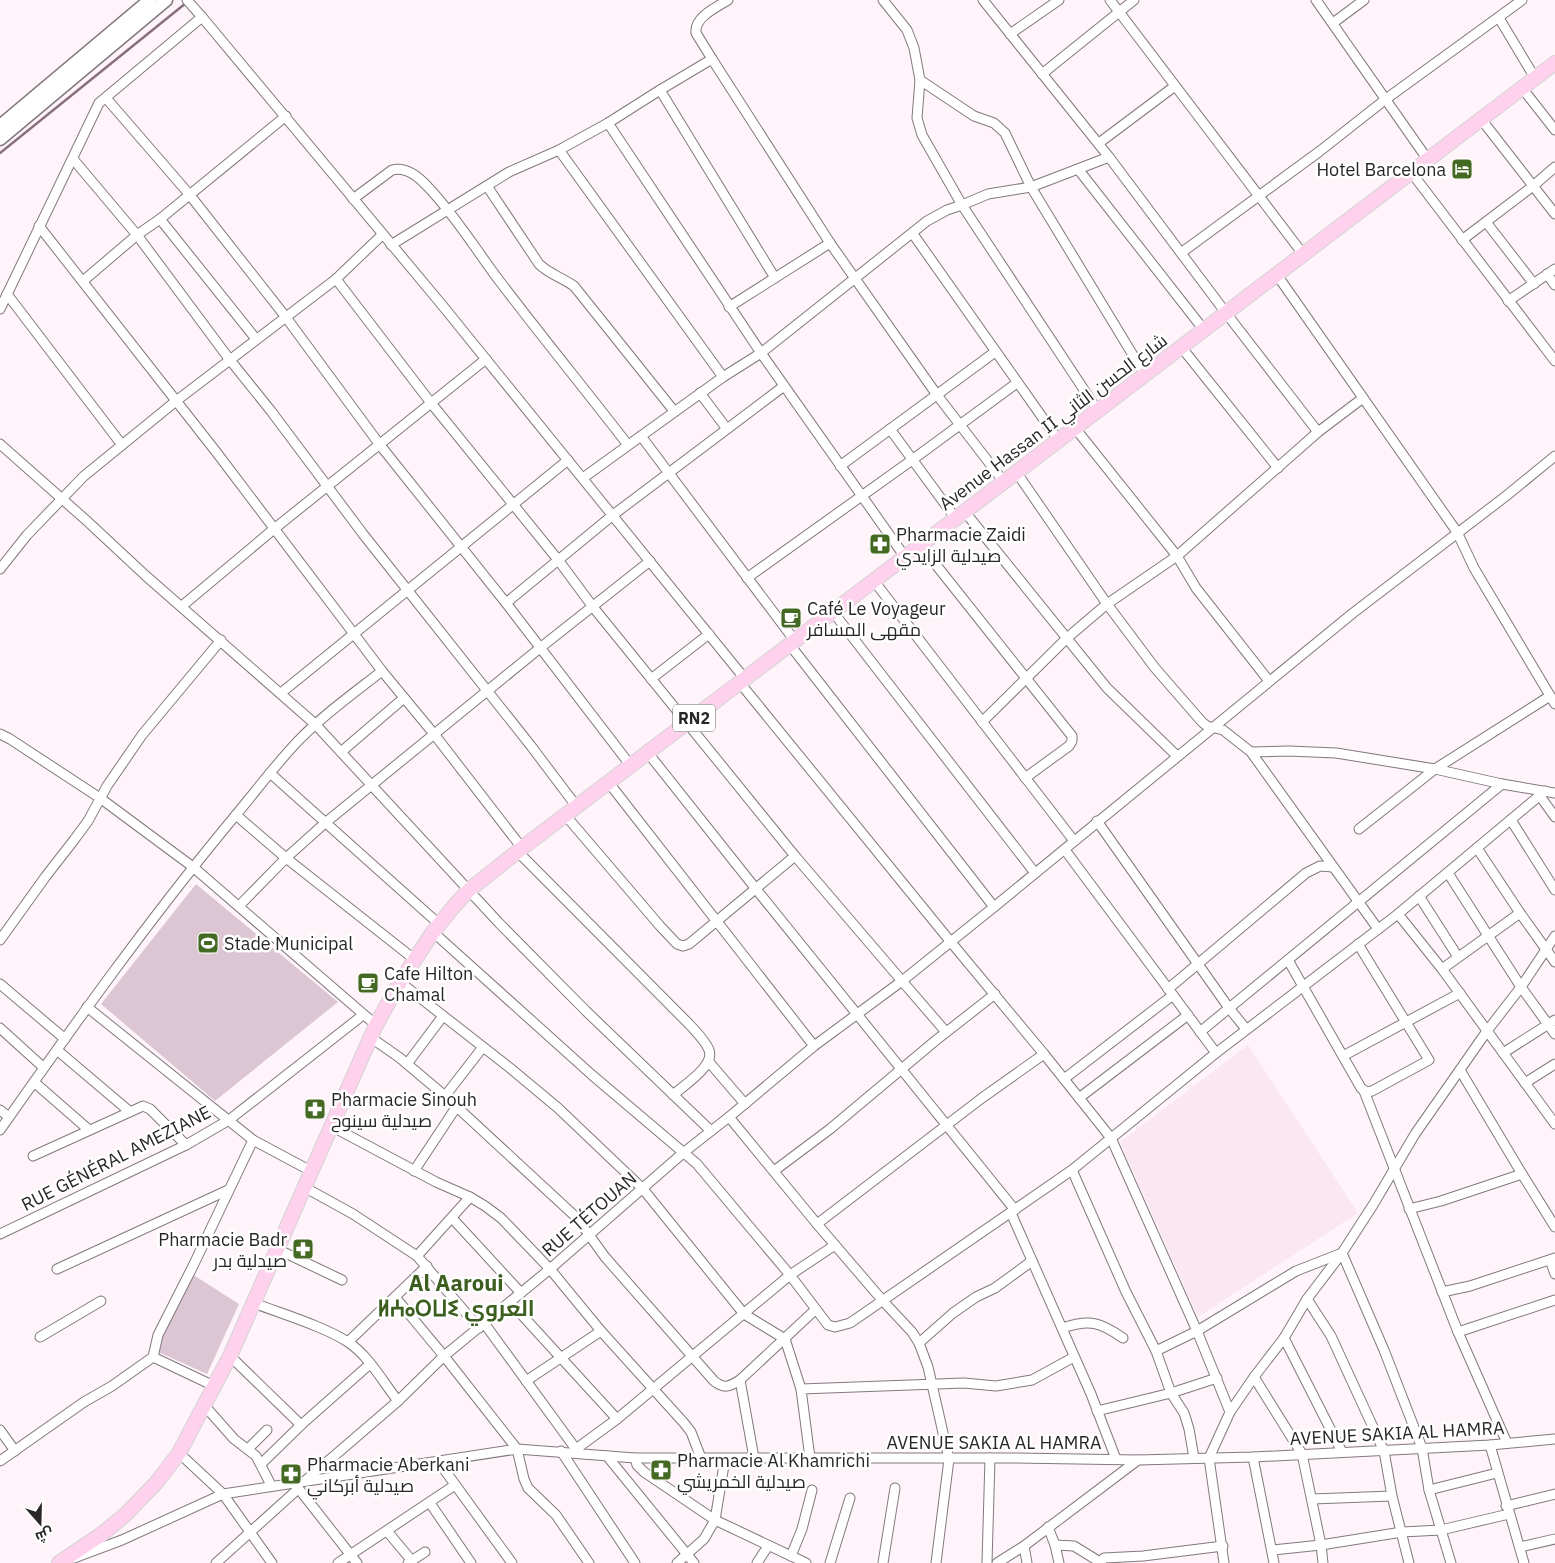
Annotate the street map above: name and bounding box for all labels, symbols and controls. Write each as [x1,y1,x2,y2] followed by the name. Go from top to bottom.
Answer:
[1450,157,1474,181] hotel icon: Hotel Barcelona
[1316,158,1446,181] place label: Hotel Barcelona
[934,329,1173,518] street label: Avenue Hassan II شارع الحسن الثاني
[896,523,1026,570] place label: Pharmacie Zaidi صيدلية الزايدي
[868,532,892,556] pharmacy icon: Pharmacie Zaidi صيدلية الزايدي
[806,597,946,641] place label: Café Le Voyageur مقهى المسافر
[779,606,803,630] cafe icon: Café Le Voyageur مقهى المسافر
[673,704,715,731] road number: RN2
[196,931,220,955] sports icon: Stade Municipal
[224,932,353,955] place label: Stade Municipal
[384,962,473,1006] place label: Cafe Hilton Chamal
[356,971,380,995] cafe icon: Cafe Hilton Chamal
[331,1088,477,1133] place label: Pharmacie Sinouh صيدلية سينوح
[303,1097,327,1121] pharmacy icon: Pharmacie Sinouh صيدلية سينوح
[17,1100,215,1216] street label: RUE GÉNÉRAL AMEZIANE
[537,1167,641,1261] street label: RUE TÉTOUAN
[158,1228,287,1272] place label: Pharmacie Badr صيدلية بدر
[291,1237,315,1261] pharmacy icon: Pharmacie Badr صيدلية بدر
[377,1268,535,1326] district label: Al Aaroui ⵍⵄⴰⵔⵡⵉ العروي
[1289,1416,1505,1450] street label: AVENUE SAKIA AL HAMRA
[886,1431,1102,1454] street label: AVENUE SAKIA AL HAMRA
[677,1449,870,1495] place label: Pharmacie Al Khamrichi صيدلية الخمريشي
[307,1453,470,1500] place label: Pharmacie Aberkani صيدلية أبركاني
[649,1458,673,1482] pharmacy icon: Pharmacie Al Khamrichi صيدلية الخمريشي
[279,1462,303,1486] pharmacy icon: Pharmacie Aberkani صيدلية أبركاني
[15,1498,65,1548] north arrow
[33,1524,56,1547] text: ش

